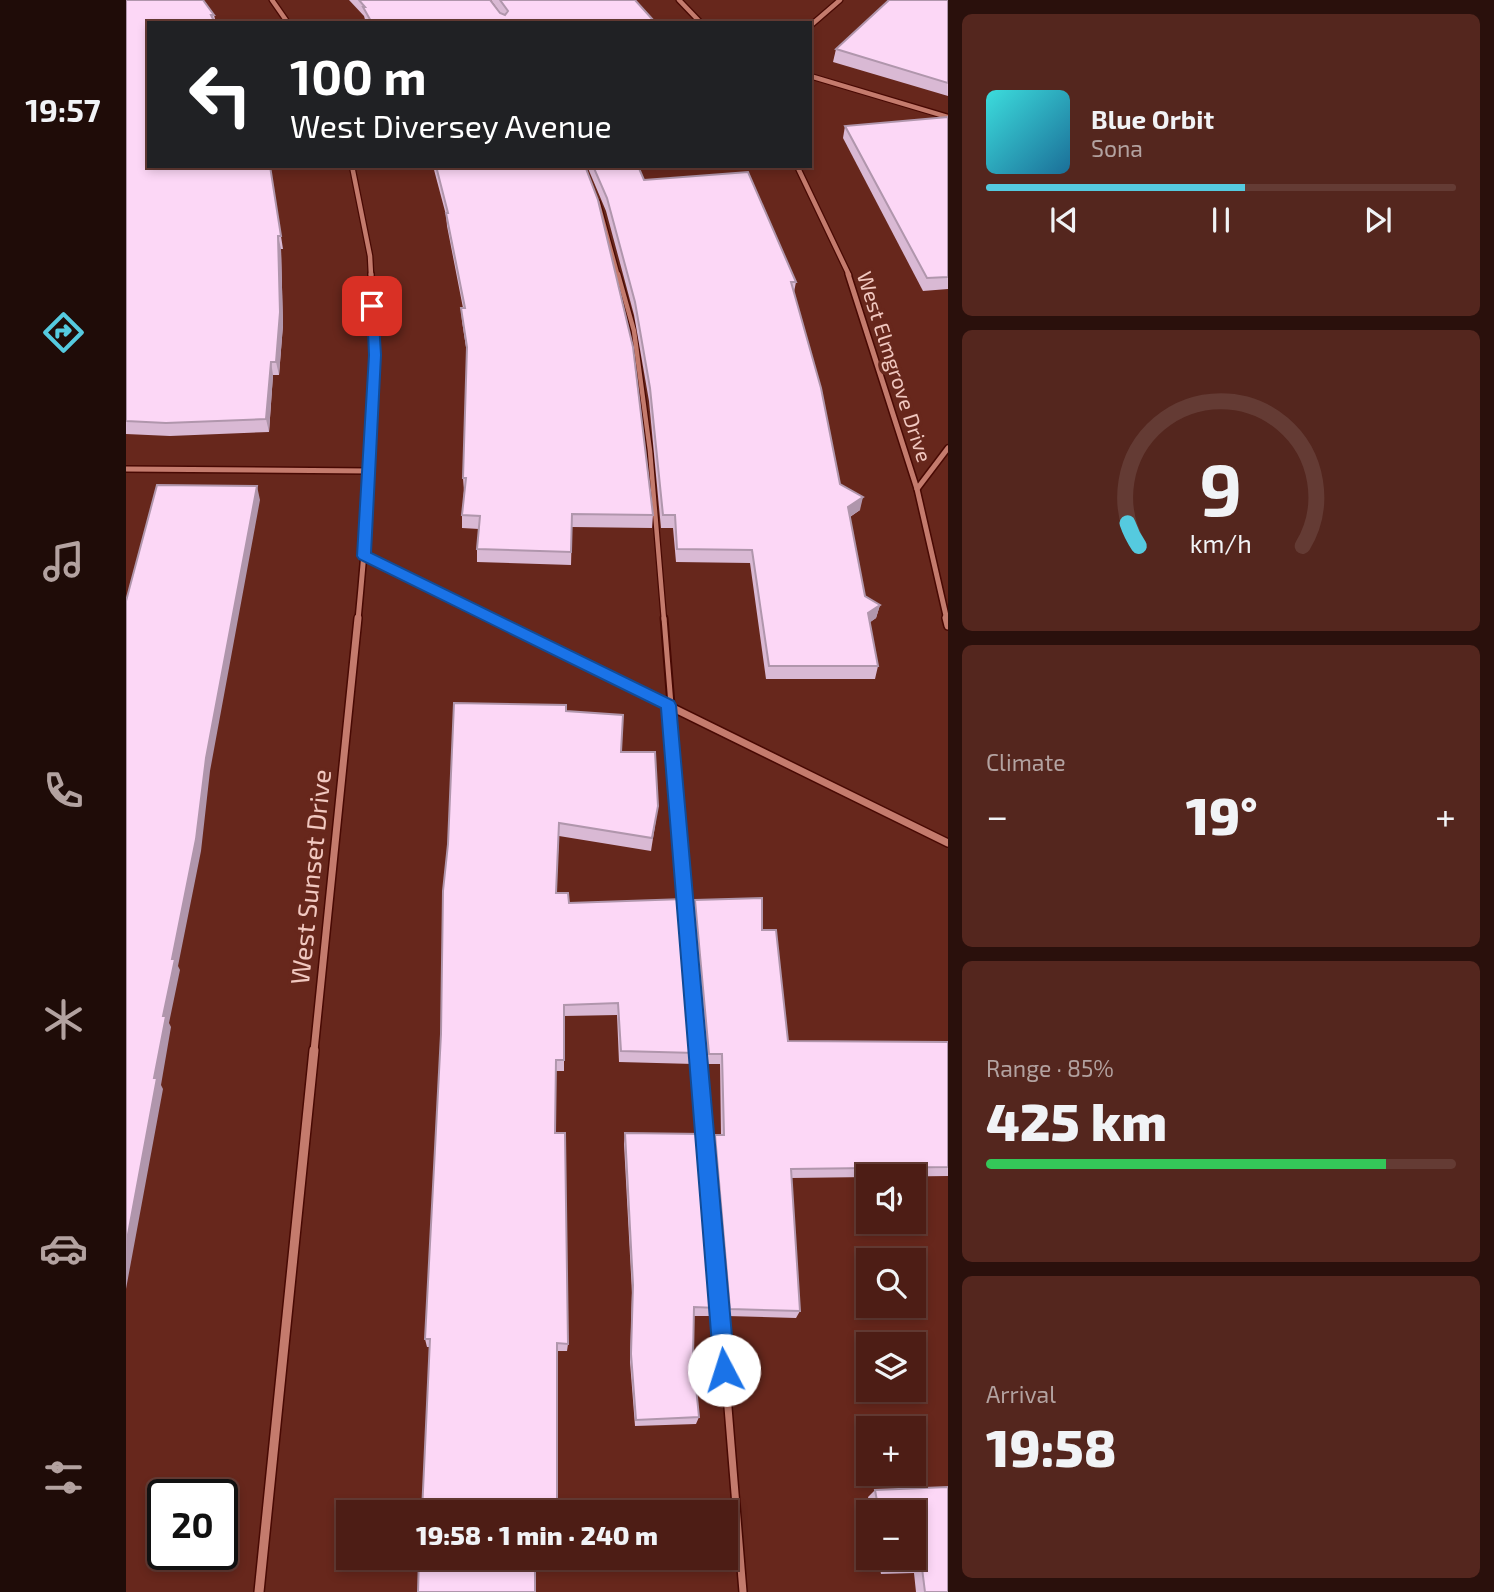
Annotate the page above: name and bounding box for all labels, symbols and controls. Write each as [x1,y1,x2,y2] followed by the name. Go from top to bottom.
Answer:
[290,46,427,105] text: 100 m
[175,49,266,140] icon: left
[25,90,101,128] text: 19:57
[1091,103,1214,134] text: Blue Orbit
[290,106,612,144] text: West Diversey Avenue
[1091,134,1143,162] text: Sona
[1045,201,1083,239] icon: previous
[1202,201,1240,239] icon: pause
[1359,201,1397,239] icon: next
[853,268,938,465] street label: West Elmgrove Drive
[342,276,402,336] pin
[353,287,391,325] icon: arrive
[39,308,88,357] icon: directions
[1200,444,1242,532] text: 9
[1190,528,1252,558] text: km/h
[39,537,88,586] icon: music
[986,748,1066,776] text: Climate
[39,766,88,815] icon: phone
[283,768,336,986] street label: West Sunset Drive
[1186,783,1258,845] text: 19°
[986,792,1008,838] text: −
[1435,792,1456,838] text: +
[39,995,88,1044] icon: climate
[986,1054,1114,1082] text: Range · 85%
[986,1089,1167,1151] text: 425 km
[856,1164,926,1570] map controls
[856,1164,926,1234] button: sound
[39,1224,88,1273] icon: car
[856,1248,926,1318] button: search
[856,1332,926,1402] button: layers
[687,1333,761,1407] position arrow
[986,1380,1056,1408] text: Arrival
[986,1415,1117,1477] text: 19:58
[856,1416,926,1486] button: +
[39,1453,88,1502] icon: filters
[147,1479,238,1570] speed limit sign: 20
[856,1500,926,1570] button: −
[416,1519,658,1550] text: 19:58 · 1 min · 240 m

